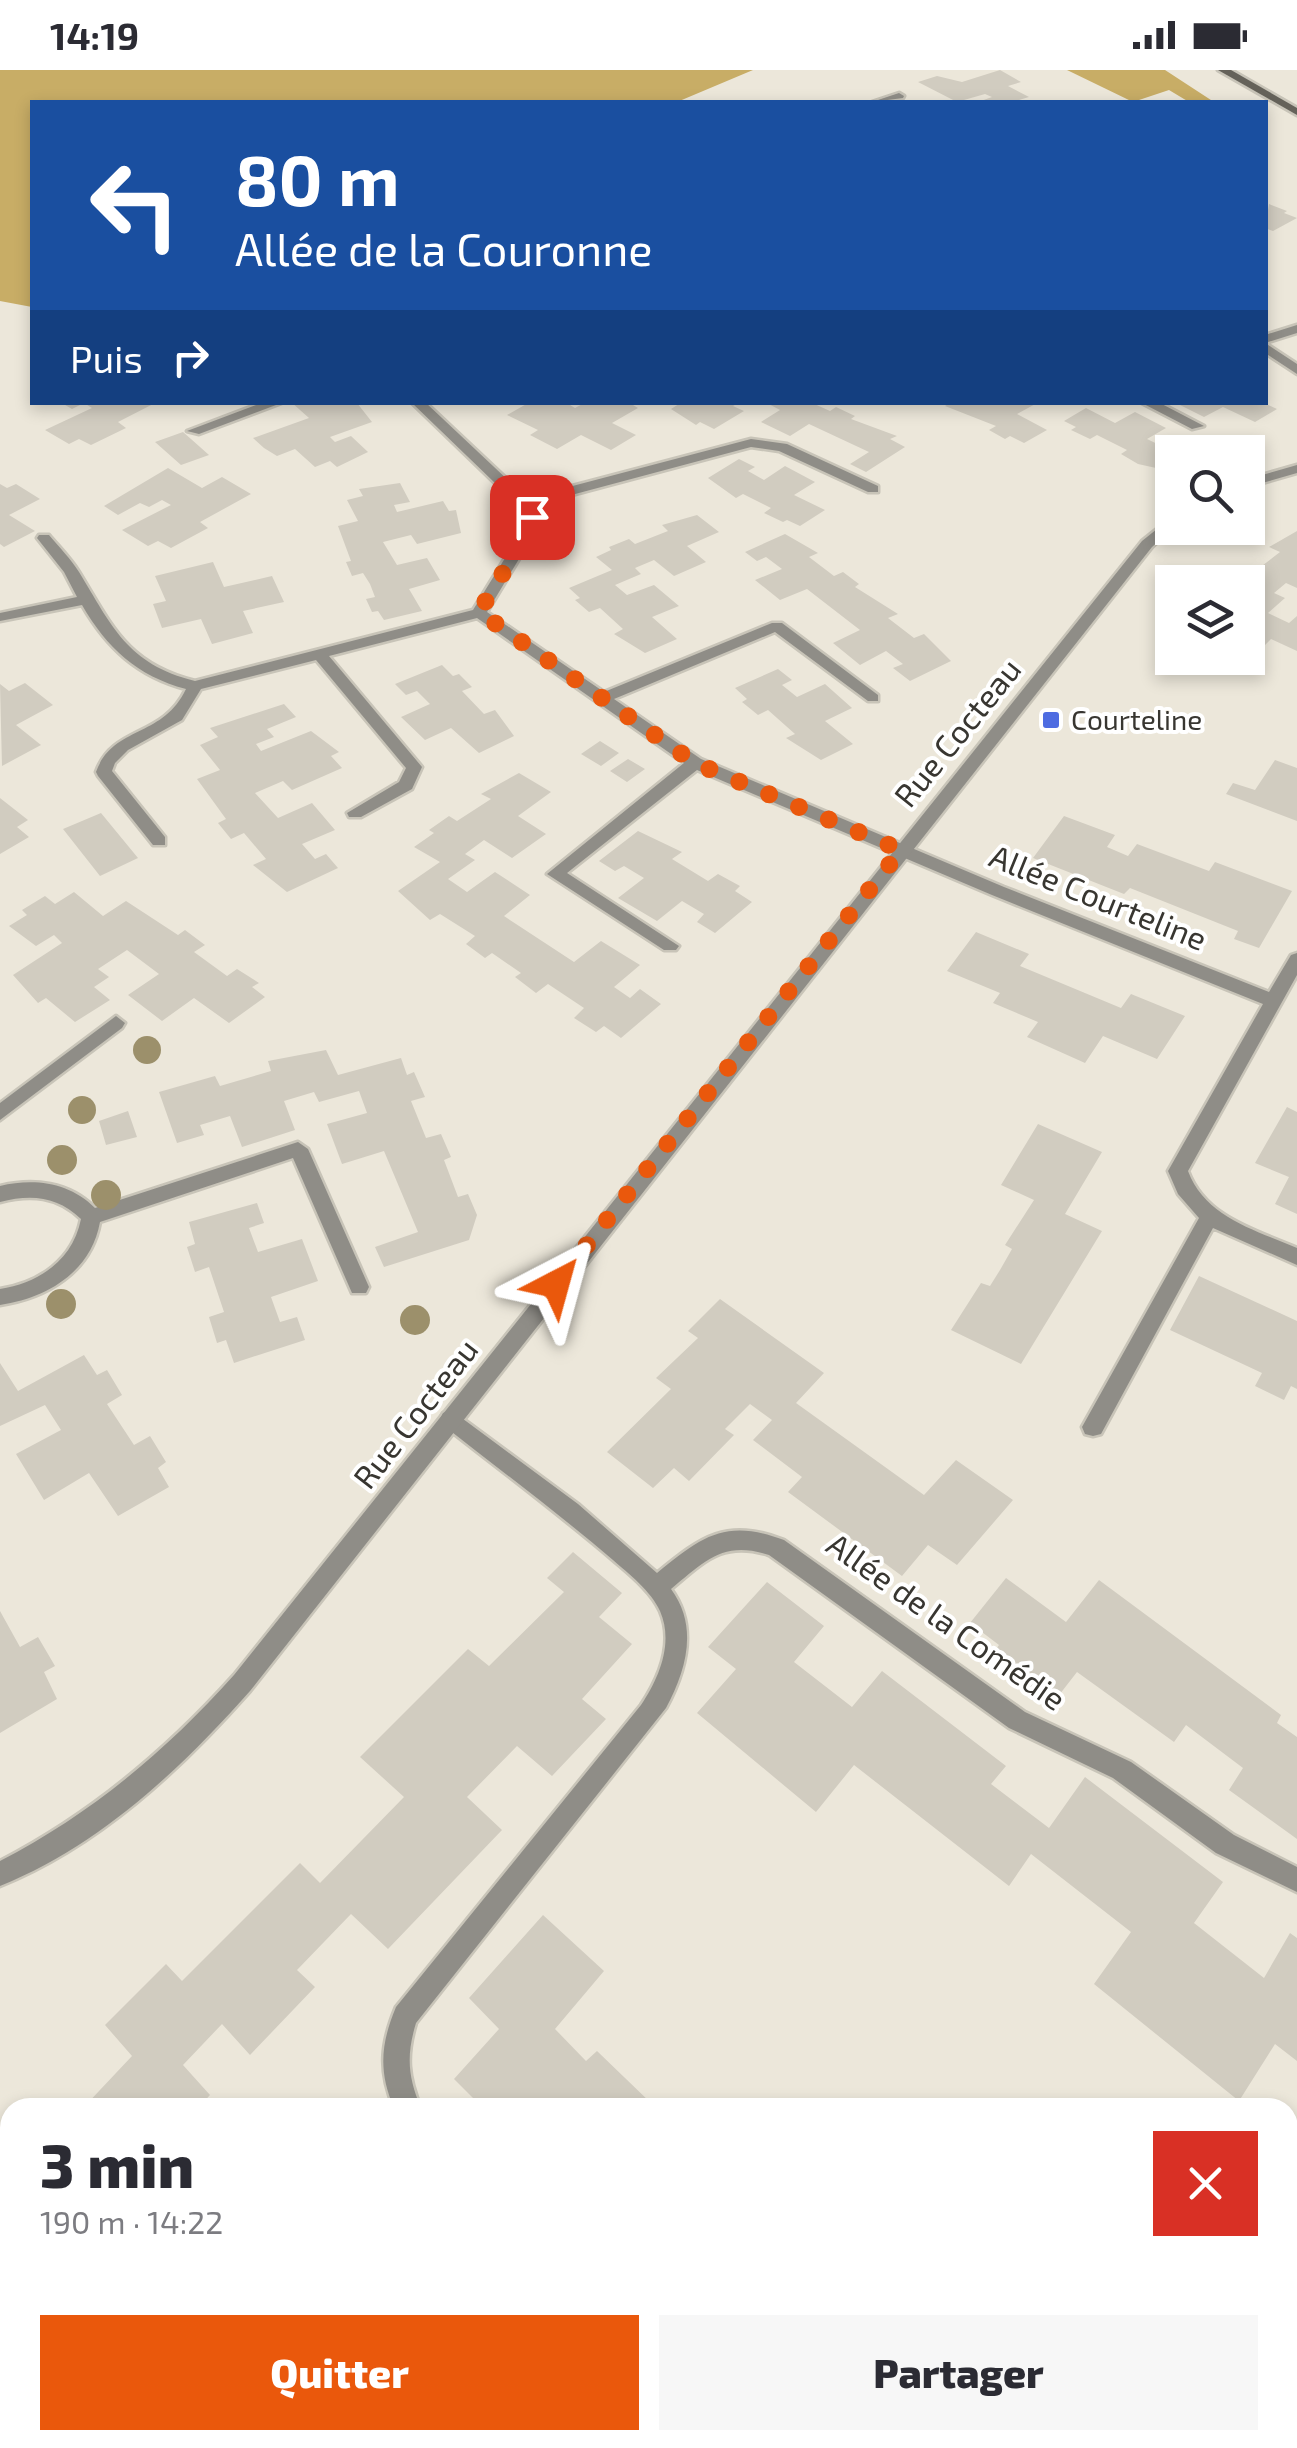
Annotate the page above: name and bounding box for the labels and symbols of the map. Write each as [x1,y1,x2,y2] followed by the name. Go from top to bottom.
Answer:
[490,475,575,560] pin
[885,650,1028,813] street label: Rue Cocteau
[1071,702,1202,736] place label: Courteline
[1040,709,1062,731] marker: Courteline
[985,835,1213,957] street label: Allée Courteline
[504,1232,608,1336] position arrow
[344,1330,485,1495] street label: Rue Cocteau
[821,1524,1074,1717] street label: Allée de la Comédie

